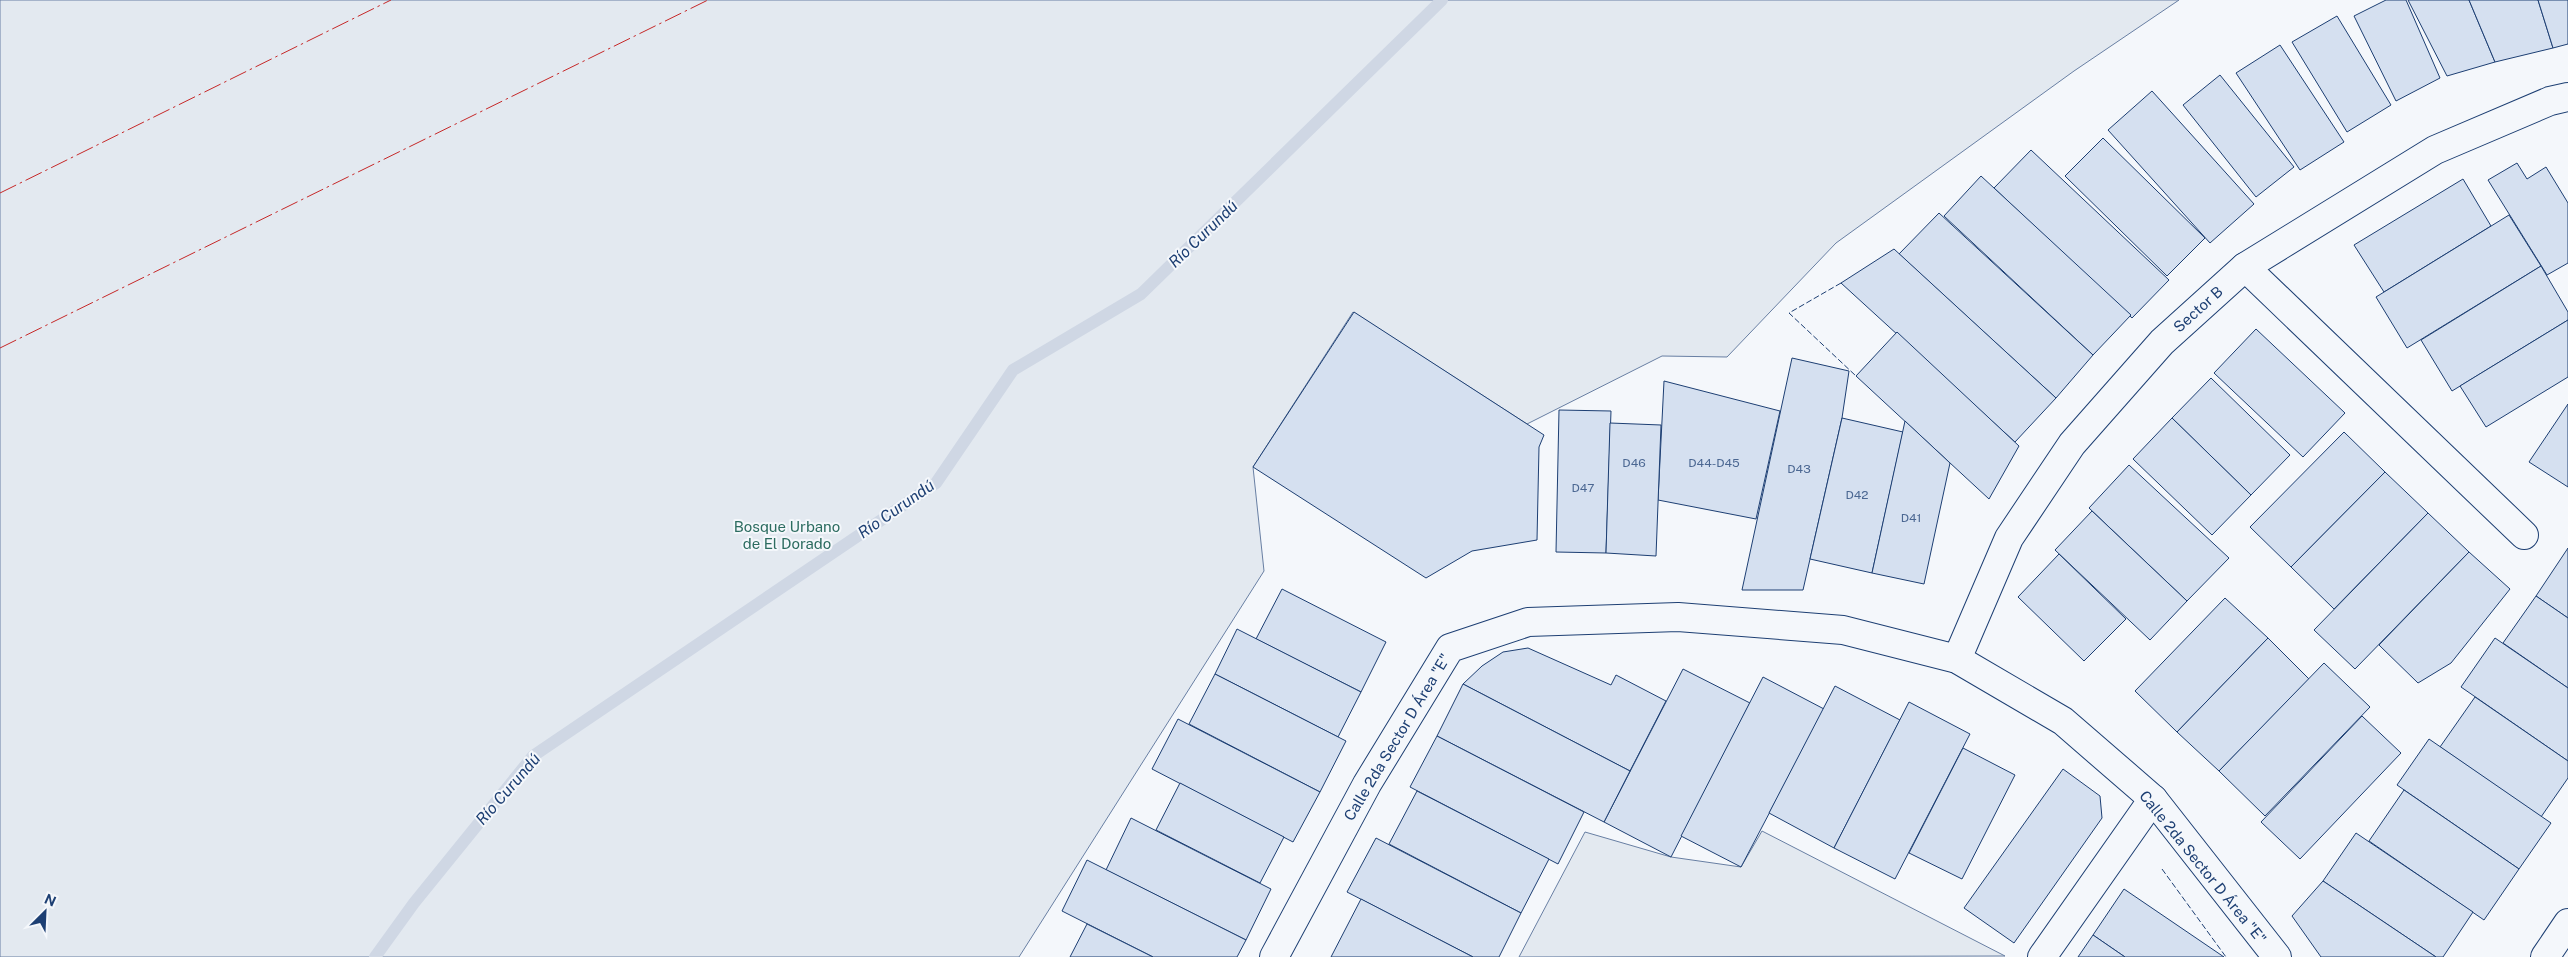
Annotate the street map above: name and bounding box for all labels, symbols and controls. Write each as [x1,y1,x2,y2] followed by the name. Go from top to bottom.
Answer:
[1164,196,1242,272] water label: Río Curundú
[2170,283,2226,335] street label: Sector B
[1622,456,1646,470] house number: D46
[1688,456,1740,470] house number: D44-D45
[1787,462,1811,476] house number: D43
[854,476,938,542] water label: Río Curundú
[1571,481,1595,495] house number: D47
[1845,488,1869,502] house number: D42
[1901,511,1921,525] house number: D41
[734,518,840,552] park label: Bosque Urbano de El Dorado
[1340,650,1454,824] street label: Calle 2da Sector D Área "E"
[472,749,544,829] water label: Río Curundú
[2136,787,2270,947] street label: Calle 2da Sector D Área "E"
[20,887,70,937] north arrow
[42,891,59,910] text: N

